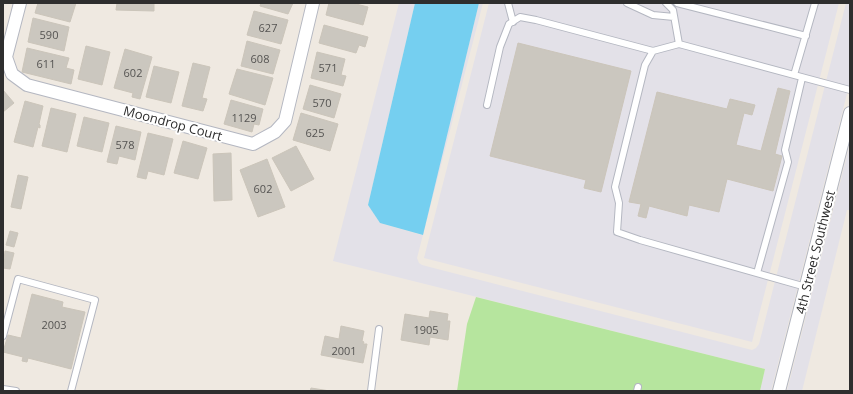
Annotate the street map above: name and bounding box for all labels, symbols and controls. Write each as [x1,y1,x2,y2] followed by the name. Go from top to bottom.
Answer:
[259,20,277,35] house number: 627
[40,27,58,42] house number: 590
[251,51,269,66] house number: 608
[37,56,55,71] house number: 611
[319,60,337,75] house number: 571
[124,65,142,80] house number: 602
[313,95,331,110] house number: 570
[122,101,225,145] street label: Moondrop Court
[231,110,257,125] house number: 1129
[306,125,324,140] house number: 625
[116,137,134,152] house number: 578
[254,181,272,196] house number: 602
[791,188,839,316] street label: 4th Street Southwest
[41,317,67,332] house number: 2003
[413,322,439,337] house number: 1905
[331,343,357,358] house number: 2001

